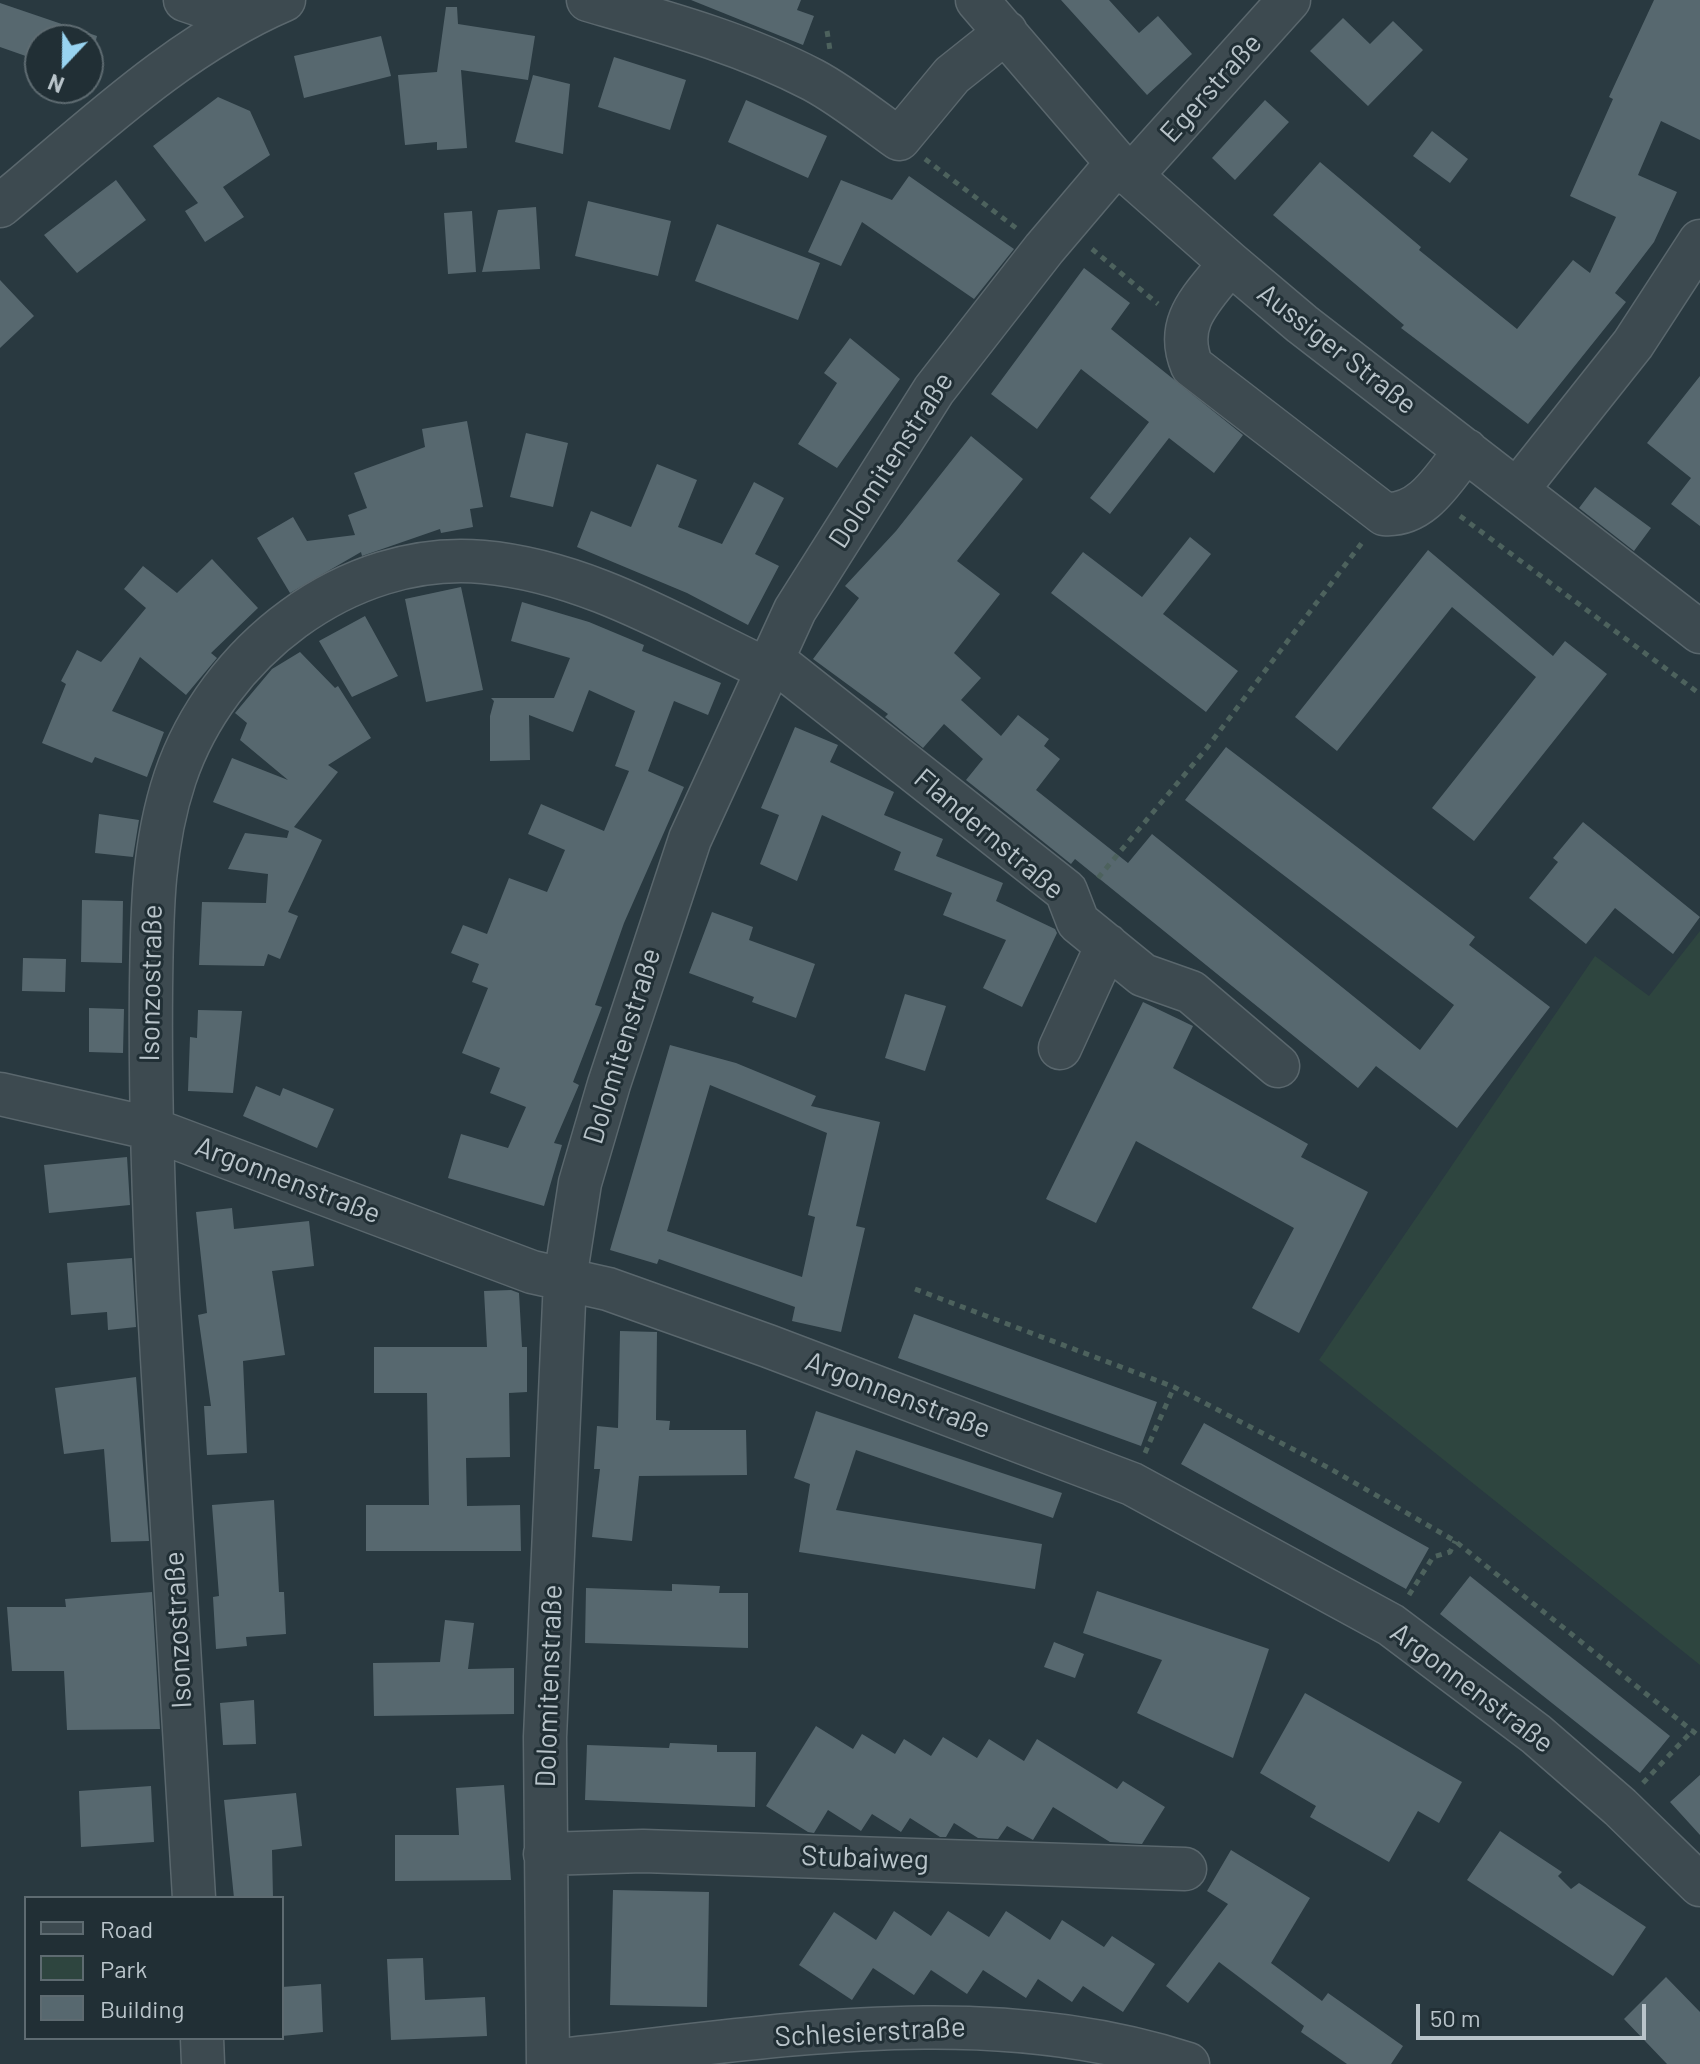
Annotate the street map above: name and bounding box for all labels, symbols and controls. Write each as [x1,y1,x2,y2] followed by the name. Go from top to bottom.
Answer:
[24,24,104,104] north arrow
[1153,26,1269,150] street label: Egerstraße
[44,70,67,99] text: N
[1251,276,1423,422] street label: Aussiger Straße
[822,366,960,554] street label: Dolomitenstraße
[907,761,1071,907] street label: Flandernstraße
[133,904,169,1062] street label: Isonzostraße
[576,944,668,1148] street label: Dolomitenstraße
[191,1129,385,1231] street label: Argonnenstraße
[801,1344,995,1446] street label: Argonnenstraße
[157,1551,199,1709] street label: Isonzostraße
[529,1584,569,1788] street label: Dolomitenstraße
[1384,1616,1560,1760] street label: Argonnenstraße
[801,1839,929,1877] street label: Stubaiweg
[24,1896,284,2040] legend
[100,1914,153,1943] text: Road
[100,1954,147,1983] text: Park
[1420,1988,1650,2038] scale bar
[100,1994,184,2023] text: Building
[1430,2003,1481,2032] text: 50 m
[774,2010,966,2054] street label: Schlesierstraße

